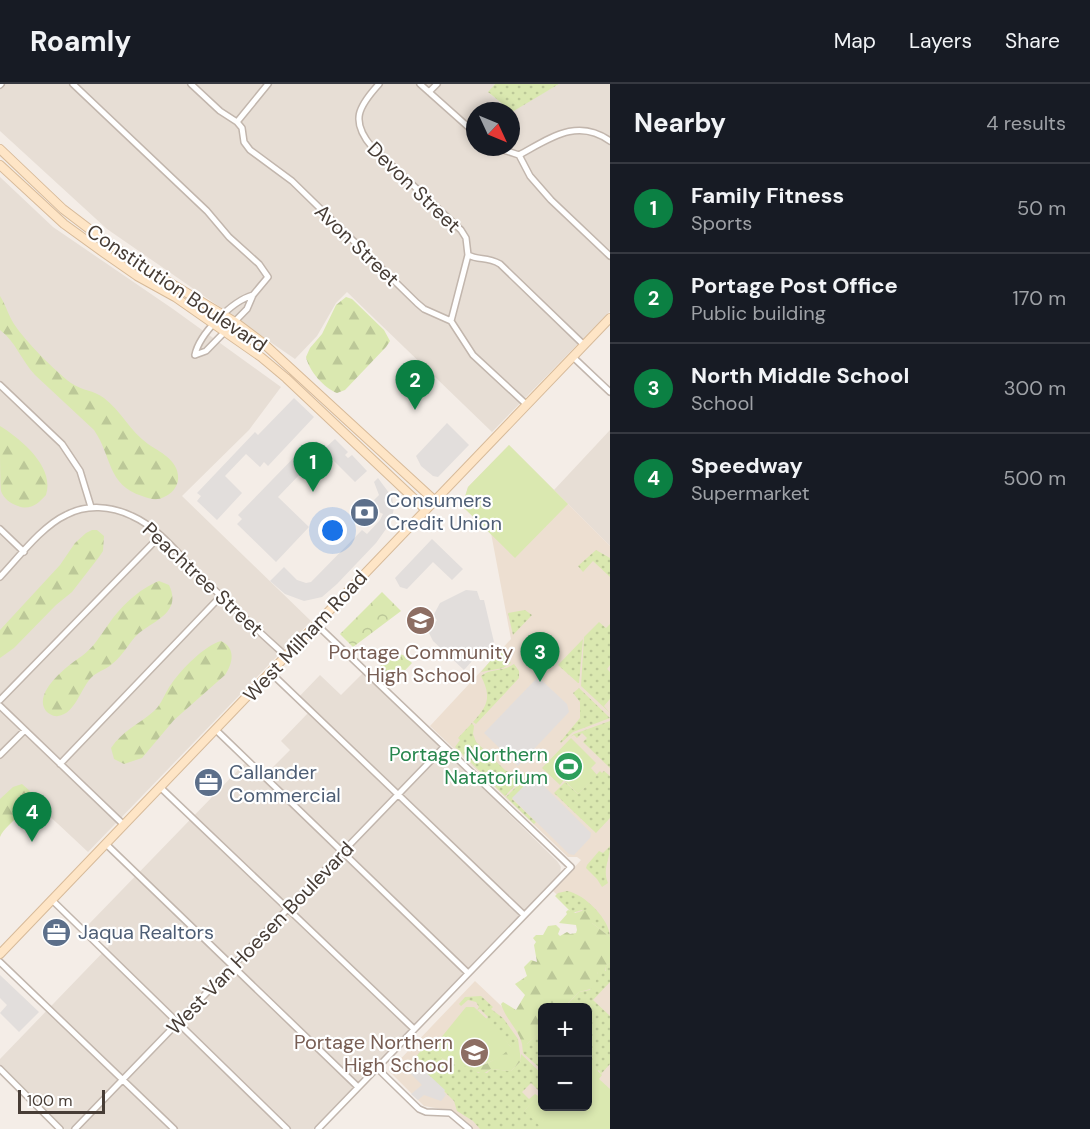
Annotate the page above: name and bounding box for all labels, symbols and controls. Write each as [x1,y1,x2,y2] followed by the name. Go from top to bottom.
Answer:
[30,23,131,60] text: Roamly
[834,27,876,55] text: Map
[909,27,972,55] text: Layers
[1005,27,1060,55] text: Share
[466,102,520,156] north arrow
[634,106,726,140] text: Nearby
[986,110,1066,136] text: 4 results
[362,136,466,238] street label: Devon Street
[691,181,844,210] text: Family Fitness
[650,195,657,221] text: 1
[1017,195,1066,221] text: 50 m
[309,198,405,292] street label: Avon Street
[691,210,752,236] text: Sports
[82,218,272,358] street label: Constitution Boulevard
[691,271,898,300] text: Portage Post Office
[648,285,659,311] text: 2
[1013,285,1066,311] text: 170 m
[691,300,826,326] text: Public building
[396,360,434,410] pin: 2
[691,361,909,390] text: North Middle School
[647,375,660,401] text: 3
[1004,375,1066,401] text: 300 m
[691,390,754,416] text: School
[294,442,332,492] pin: 1
[691,451,803,480] text: Speedway
[647,465,660,491] text: 4
[1003,465,1066,491] text: 500 m
[691,480,810,506] text: Supermarket
[386,487,502,536] place label: Consumers Credit Union
[349,496,381,528] bank icon: Consumers Credit Union
[137,516,269,642] street label: Peachtree Street
[318,516,347,545] your location
[237,565,373,707] street label: West Milham Road
[405,605,437,637] school or university icon: Portage Community High School
[520,632,560,682] pin: 3
[329,639,513,688] place label: Portage Community High School
[389,741,548,790] place label: Portage Northern Natatorium
[553,750,585,782] sports icon: Portage Northern Natatorium
[229,759,341,808] place label: Callander Commercial
[192,767,224,799] office icon: Callander Commercial
[12,792,51,842] pin: 4
[161,836,359,1040] street label: West Van Hoesen Boulevard
[41,916,73,948] office icon: Jaqua Realtors
[78,919,214,945] place label: Jaqua Realtors
[538,1003,592,1111] map controls
[538,1003,592,1057] button: +
[294,1029,453,1078] place label: Portage Northern High School
[458,1037,490,1069] school or university icon: Portage Northern High School
[538,1057,592,1111] button: −
[18,1087,105,1114] scale bar
[27,1090,72,1111] text: 100 m

